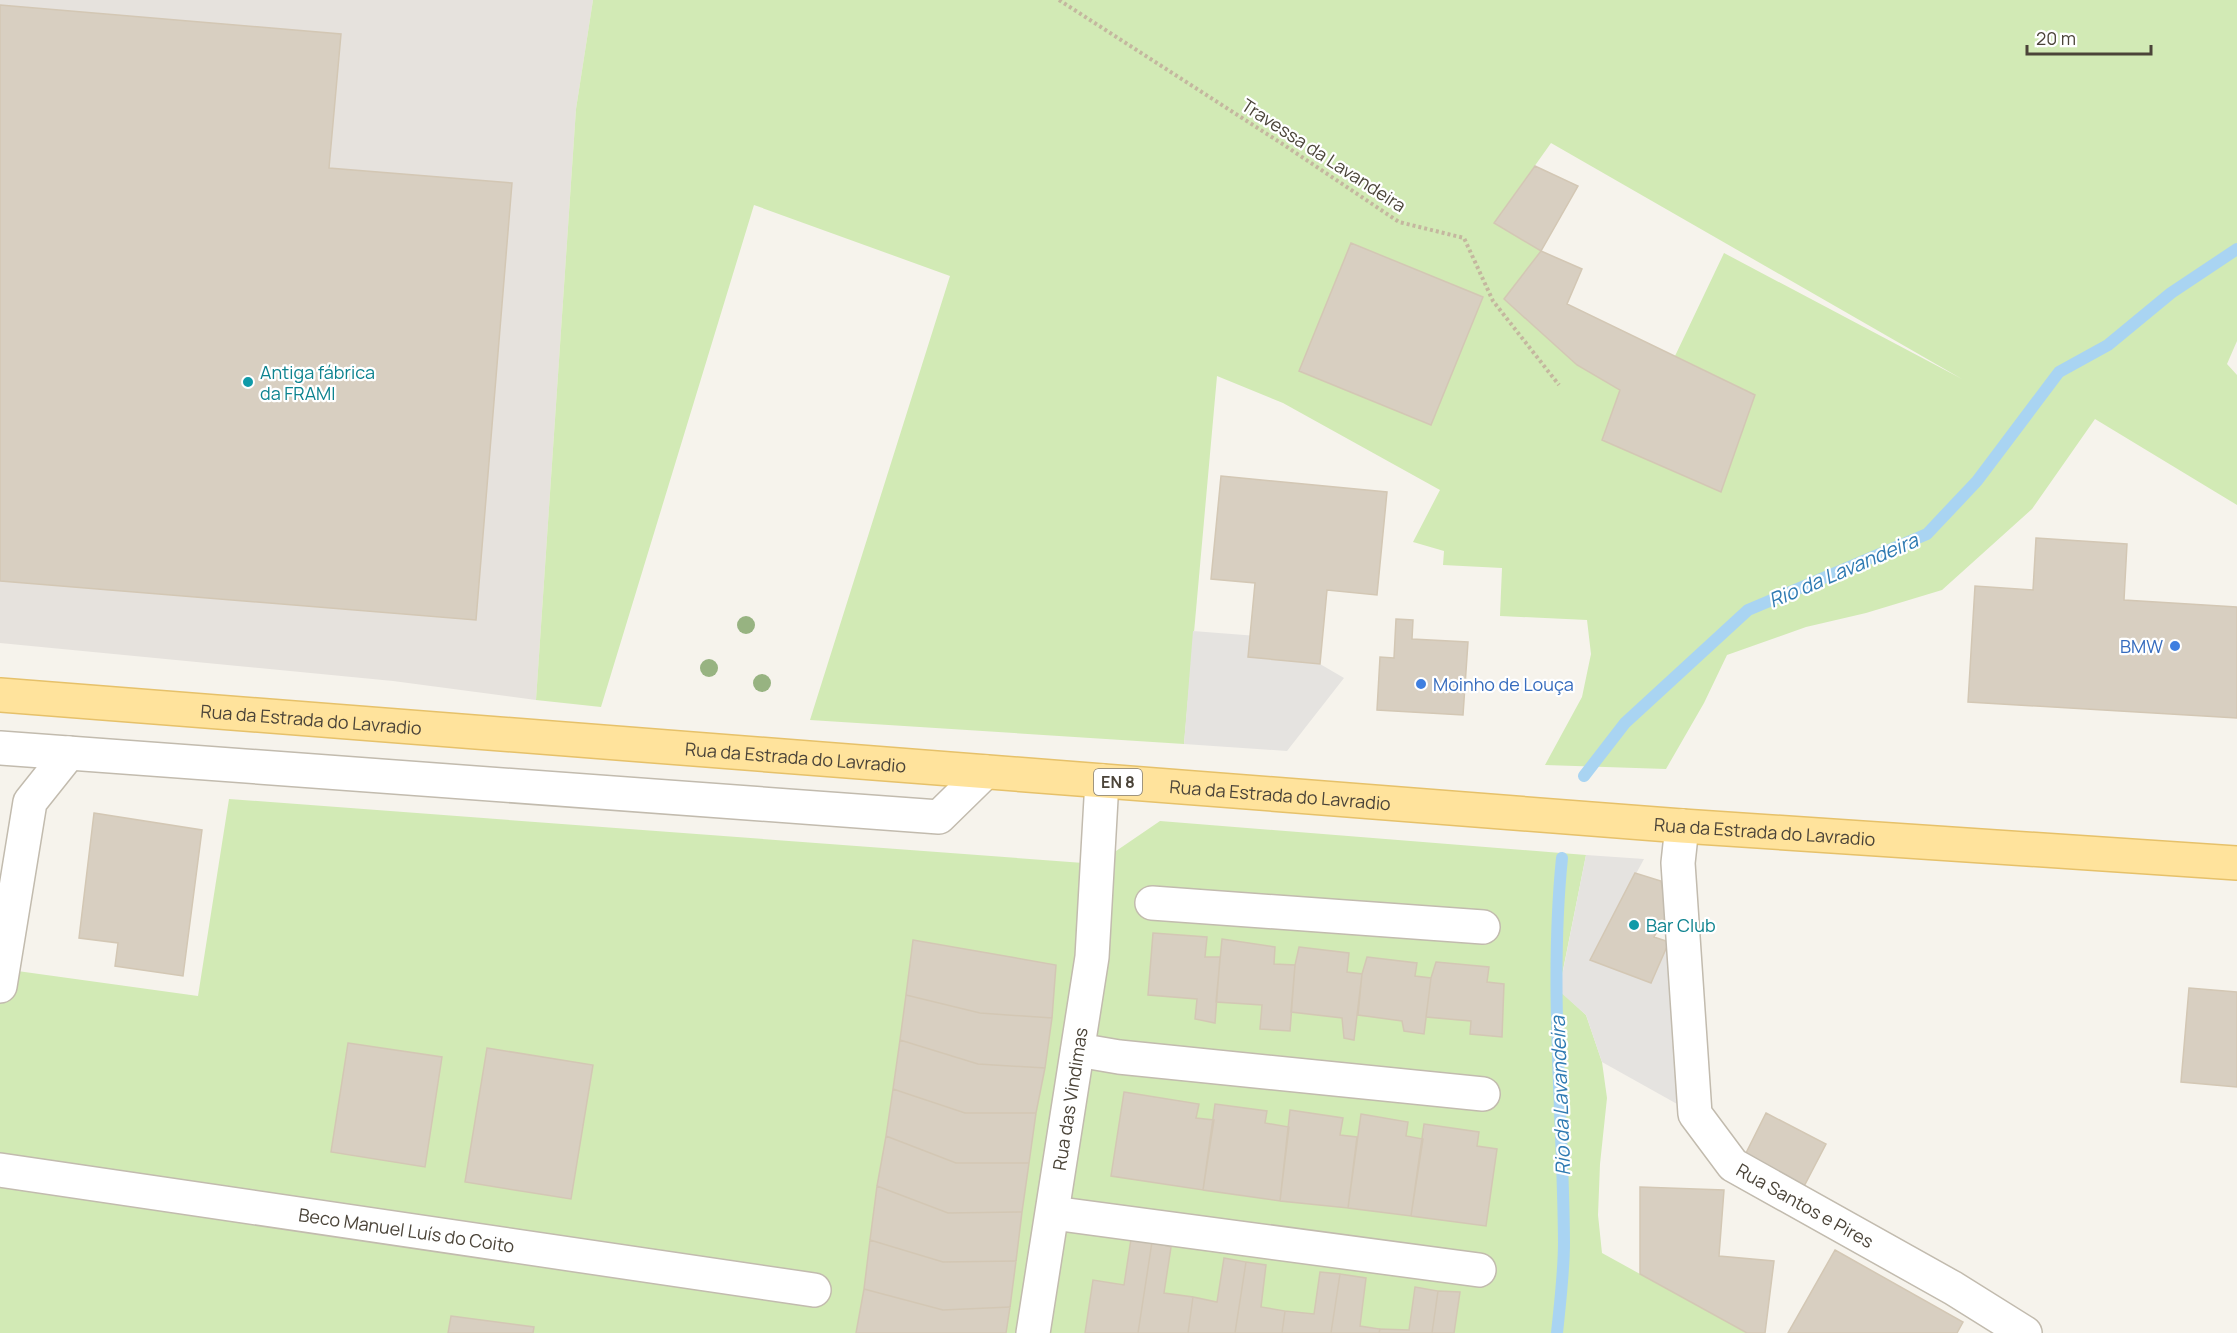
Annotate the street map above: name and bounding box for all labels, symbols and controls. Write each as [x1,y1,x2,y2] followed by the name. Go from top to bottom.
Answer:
[2027,18,2152,56] scale bar
[2036,26,2076,50] text: 20 m
[1237,93,1411,217] street label: Travessa da Lavandeira
[260,360,375,405] place label: Antiga fábrica da FRAMI
[241,375,255,389] marker: Antiga fábrica da FRAMI
[1764,526,1923,614] water label: Rio da Lavandeira
[2120,634,2163,658] place label: BMW
[2168,639,2182,653] marker: BMW
[1433,672,1574,696] place label: Moinho de Louça
[1414,677,1428,691] marker: Moinho de Louça
[200,699,423,740] street label: Rua da Estrada do Lavradio
[684,736,907,778] street label: Rua da Estrada do Lavradio
[1094,769,1142,795] road number: EN 8
[1169,774,1392,815] street label: Rua da Estrada do Lavradio
[1653,812,1876,851] street label: Rua da Estrada do Lavradio
[1646,913,1716,937] place label: Bar Club
[1627,918,1641,932] marker: Bar Club
[1544,1015,1576,1176] water label: Rio da Lavandeira
[1047,1026,1093,1172] street label: Rua das Vindimas
[1732,1157,1878,1253] street label: Rua Santos e Pires
[297,1202,516,1258] street label: Beco Manuel Luís do Coito

